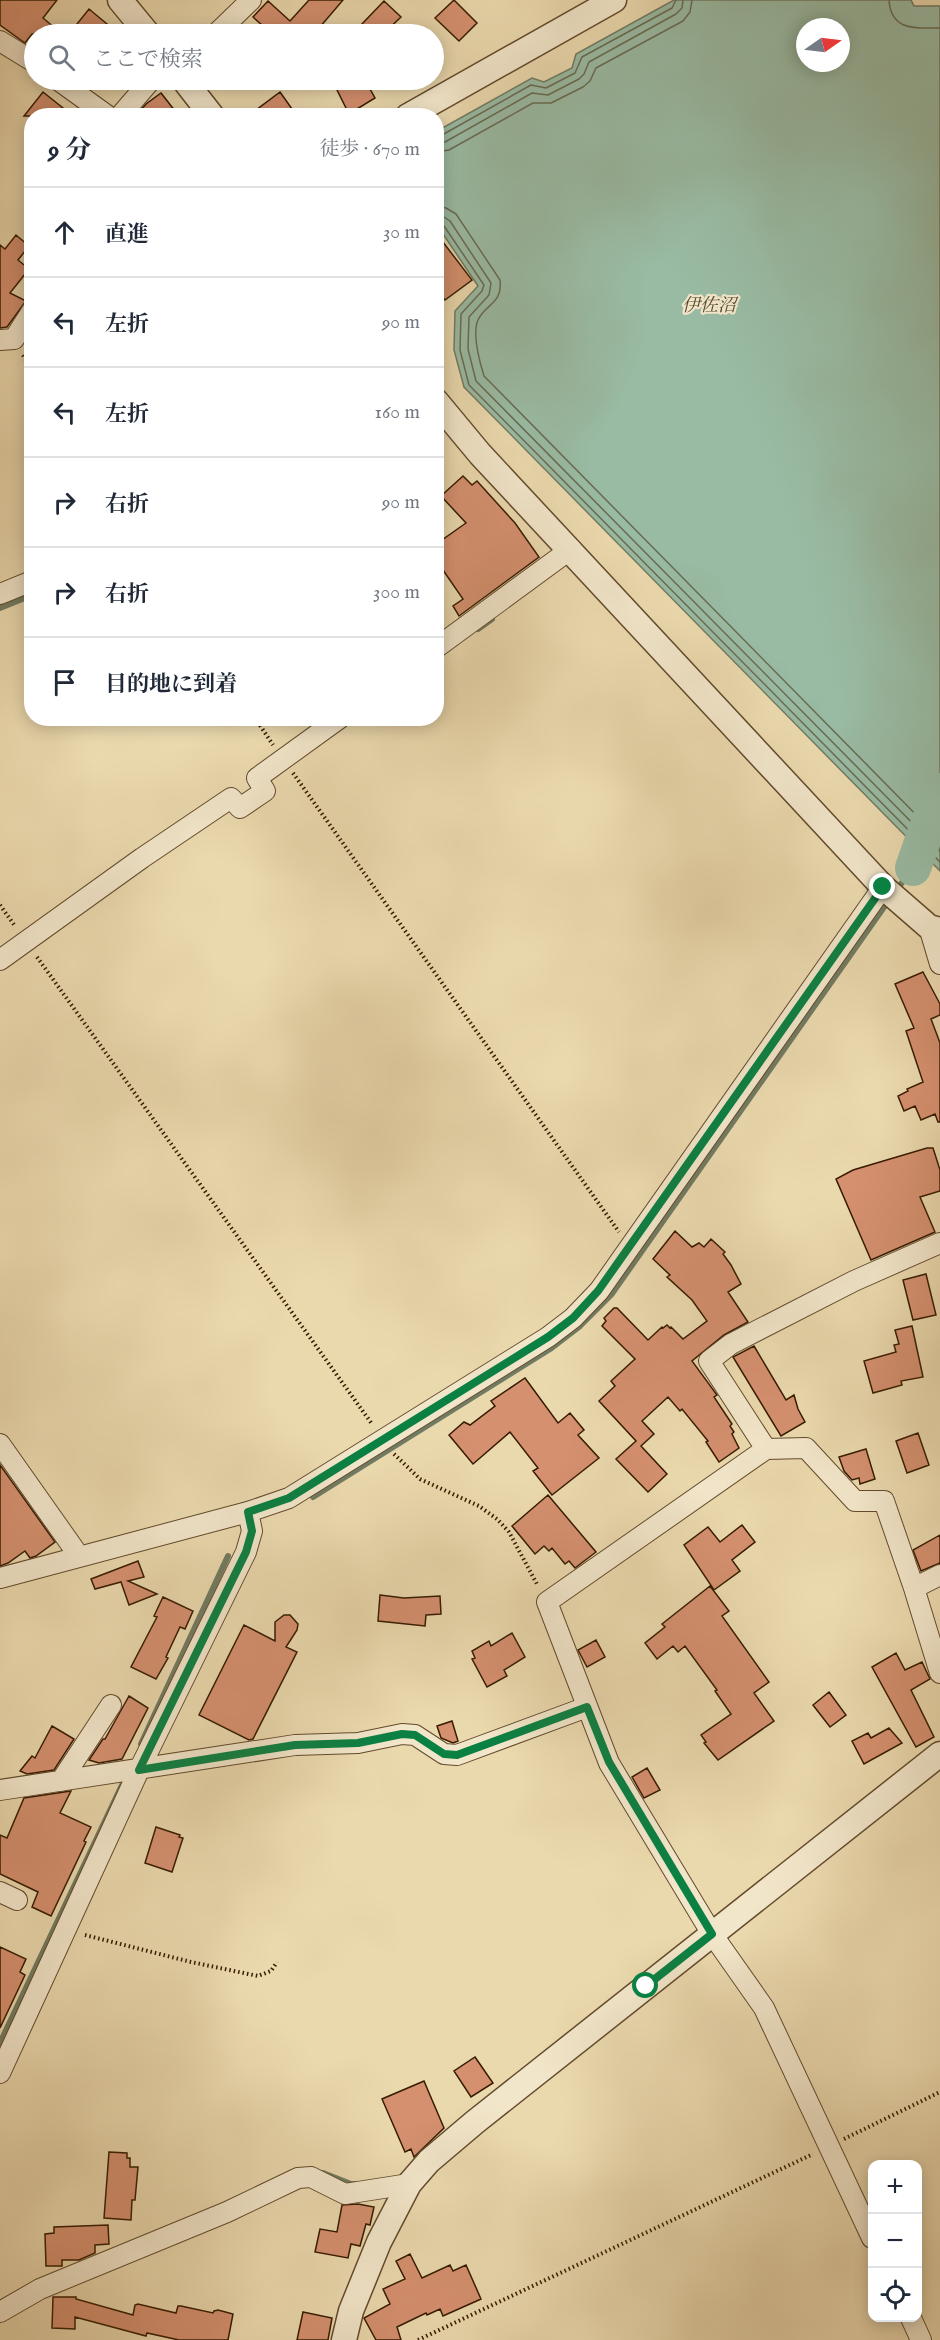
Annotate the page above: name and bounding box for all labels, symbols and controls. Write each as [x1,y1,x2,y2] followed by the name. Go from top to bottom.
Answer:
[796,18,850,72] north arrow
[24,24,444,90] search box
[45,41,78,74] icon: search
[93,46,203,74] text: ここで検索
[48,134,91,167] text: 9 分
[319,137,420,162] text: 徒歩 · 670 m
[48,216,81,249] icon: ahead
[383,220,420,245] text: 30 m
[105,221,149,249] text: 直進
[682,295,739,318] water label: 伊佐沼
[48,306,81,339] icon: left
[382,310,420,335] text: 90 m
[105,311,149,339] text: 左折
[48,396,81,429] icon: left
[374,400,420,425] text: 160 m
[105,401,149,429] text: 左折
[48,486,81,519] icon: right
[382,490,420,515] text: 90 m
[105,491,149,519] text: 右折
[48,576,81,609] icon: right
[373,580,420,605] text: 300 m
[105,581,149,609] text: 右折
[48,666,81,699] icon: arrive
[105,671,237,699] text: 目的地に到着
[869,873,895,899] route end
[632,1972,658,1998] route start
[868,2160,922,2322] map controls
[868,2160,922,2214] button: +
[868,2214,922,2268] button: −
[868,2268,922,2322] button: locate

